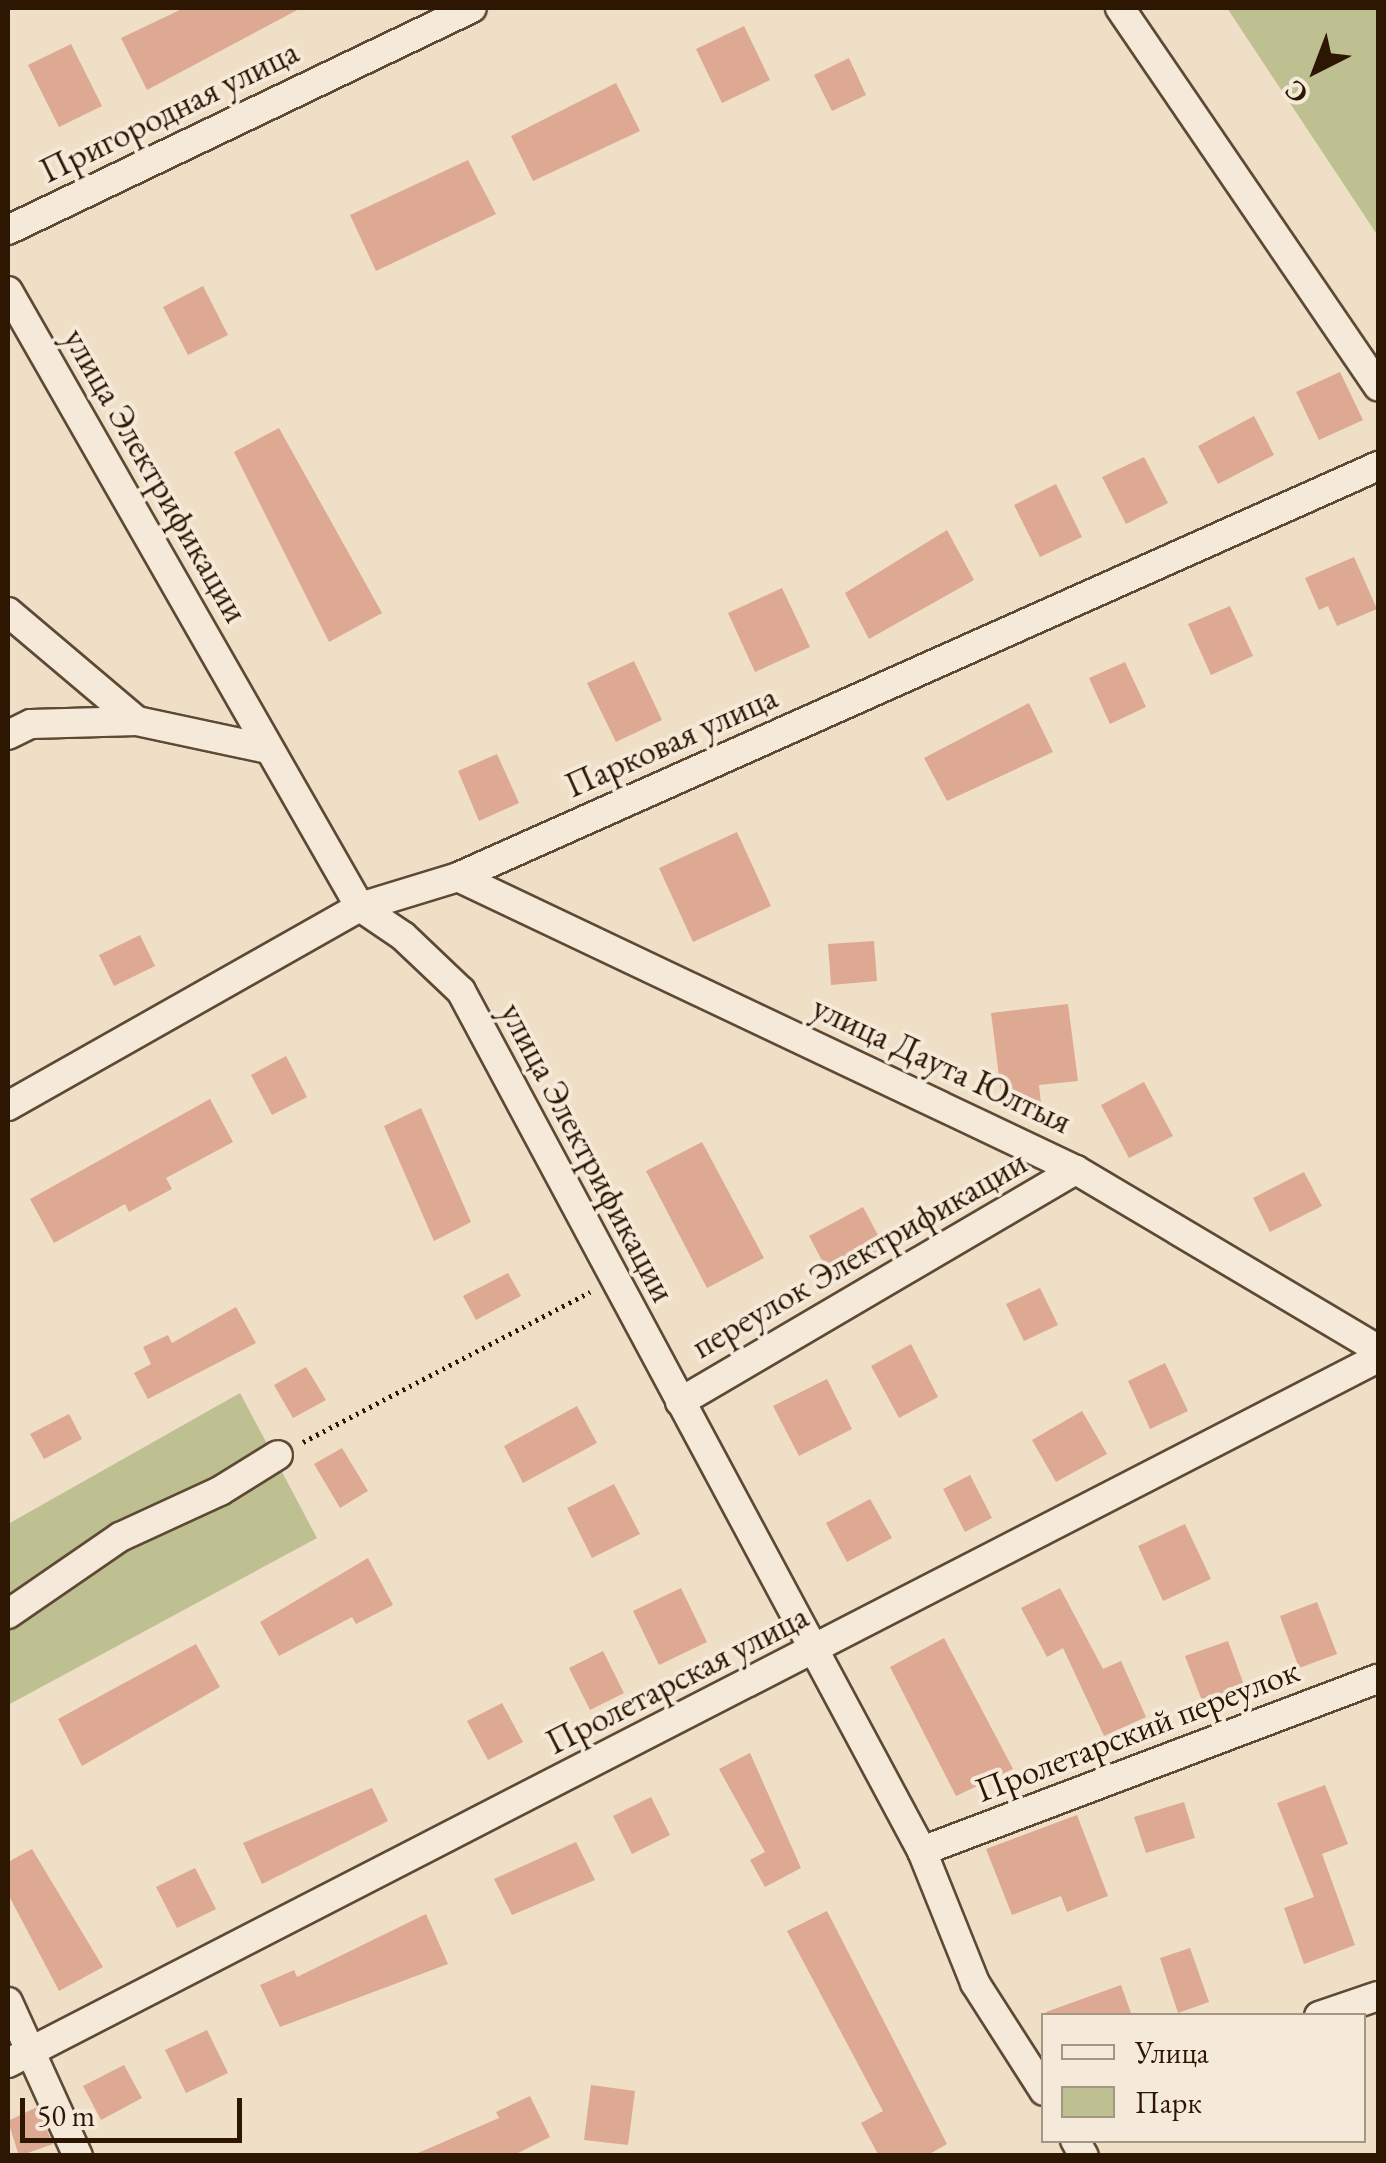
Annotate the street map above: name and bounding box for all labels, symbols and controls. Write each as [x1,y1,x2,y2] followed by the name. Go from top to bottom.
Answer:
[1266,20,1366,120] north arrow
[33,30,305,192] street label: Пригородная улица
[1277,72,1315,112] text: С
[55,320,257,630] street label: улица Электрификации
[558,676,784,806] street label: Парковая улица
[806,986,1078,1142] street label: улица Даута Юлтыя
[491,995,685,1309] street label: улица Электрификации
[684,1141,1034,1367] street label: переулок Электрификации
[539,1595,815,1763] street label: Пролетарская улица
[969,1649,1305,1811] street label: Пролетарский переулок
[1041,2013,1366,2143] legend
[1135,2033,1209,2072] text: Улица
[25,2078,248,2140] scale bar
[1135,2083,1202,2122] text: Парк
[37,2096,95,2135] text: 50 m

